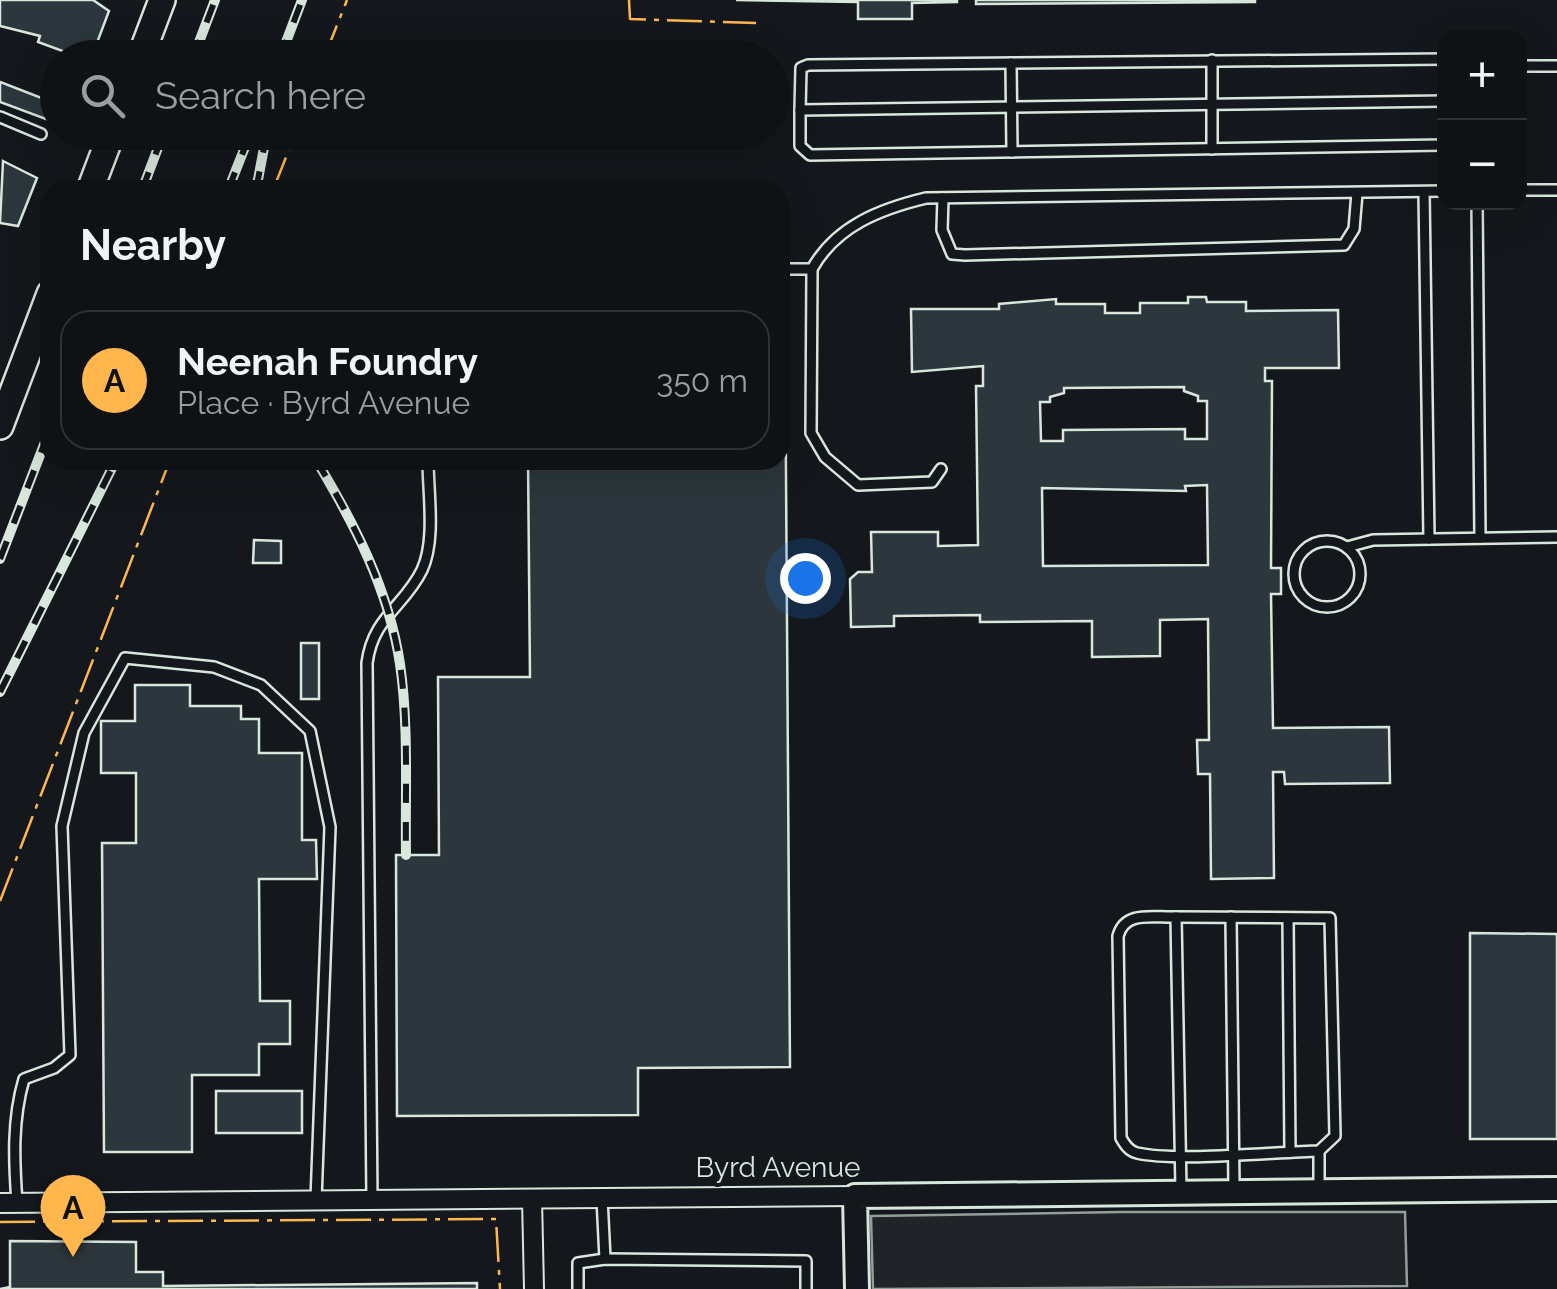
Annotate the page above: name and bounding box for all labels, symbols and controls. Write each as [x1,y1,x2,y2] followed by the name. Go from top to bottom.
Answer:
[1437,30,1527,210] map controls
[1437,30,1527,120] button: +
[40,40,790,150] search box
[75,68,130,123] icon: search
[155,73,366,118] text: Search here
[1437,120,1527,210] button: −
[80,221,226,270] text: Nearby
[177,339,478,384] text: Neenah Foundry
[104,362,125,399] text: A
[656,362,748,399] text: 350 m
[177,384,470,421] text: Place · Byrd Avenue
[780,553,831,604] your location
[695,1151,861,1184] street label: Byrd Avenue
[40,1174,106,1257] pin: A

